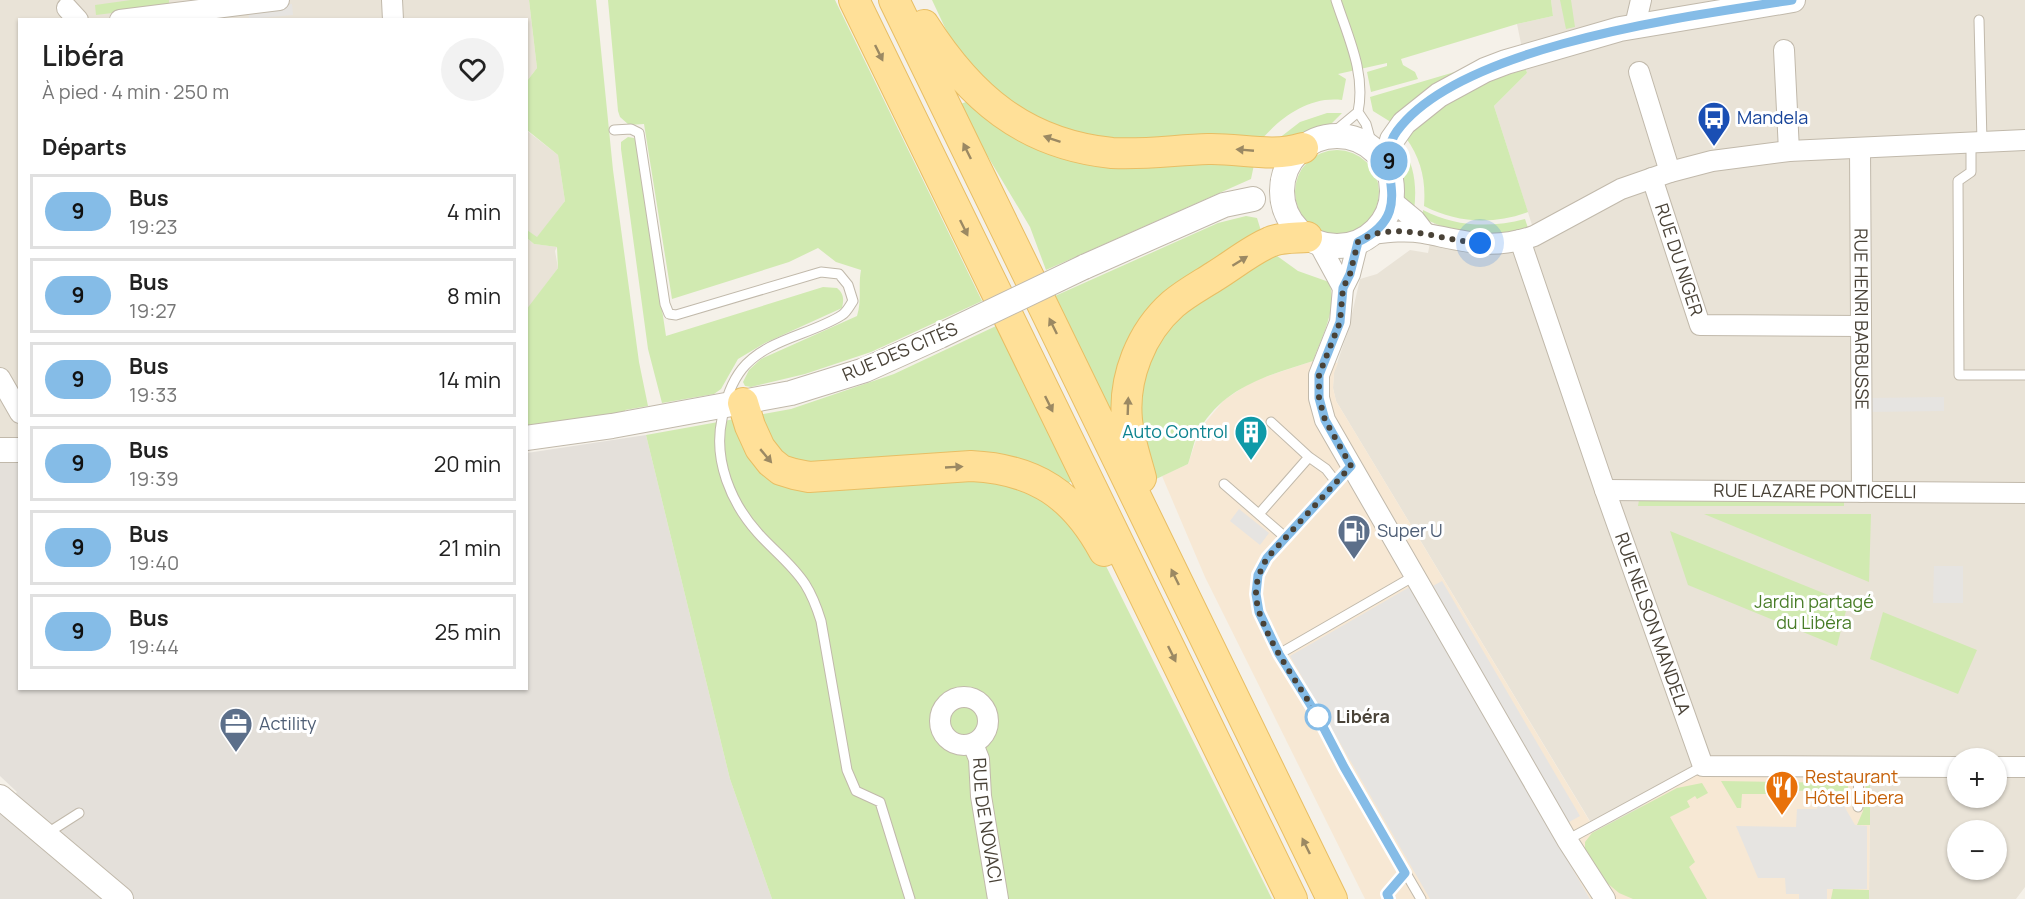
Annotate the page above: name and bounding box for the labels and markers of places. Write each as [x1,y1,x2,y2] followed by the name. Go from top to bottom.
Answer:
[1696,100,1732,147] bus stop icon: Mandela
[1737,105,1808,129] place label: Mandela
[1233,414,1269,461] building icon: Auto Control
[1122,419,1228,443] place label: Auto Control
[1336,513,1372,560] fuel station icon: Super U
[1377,518,1443,542] place label: Super U
[1305,704,1331,730] marker: Libéra
[1336,704,1390,728] place label: Libéra
[218,706,254,753] office icon: Actility
[259,711,317,735] place label: Actility
[1805,764,1904,809] place label: Restaurant Hôtel Libera
[1764,769,1800,816] restaurant icon: Restaurant Hôtel Libera

